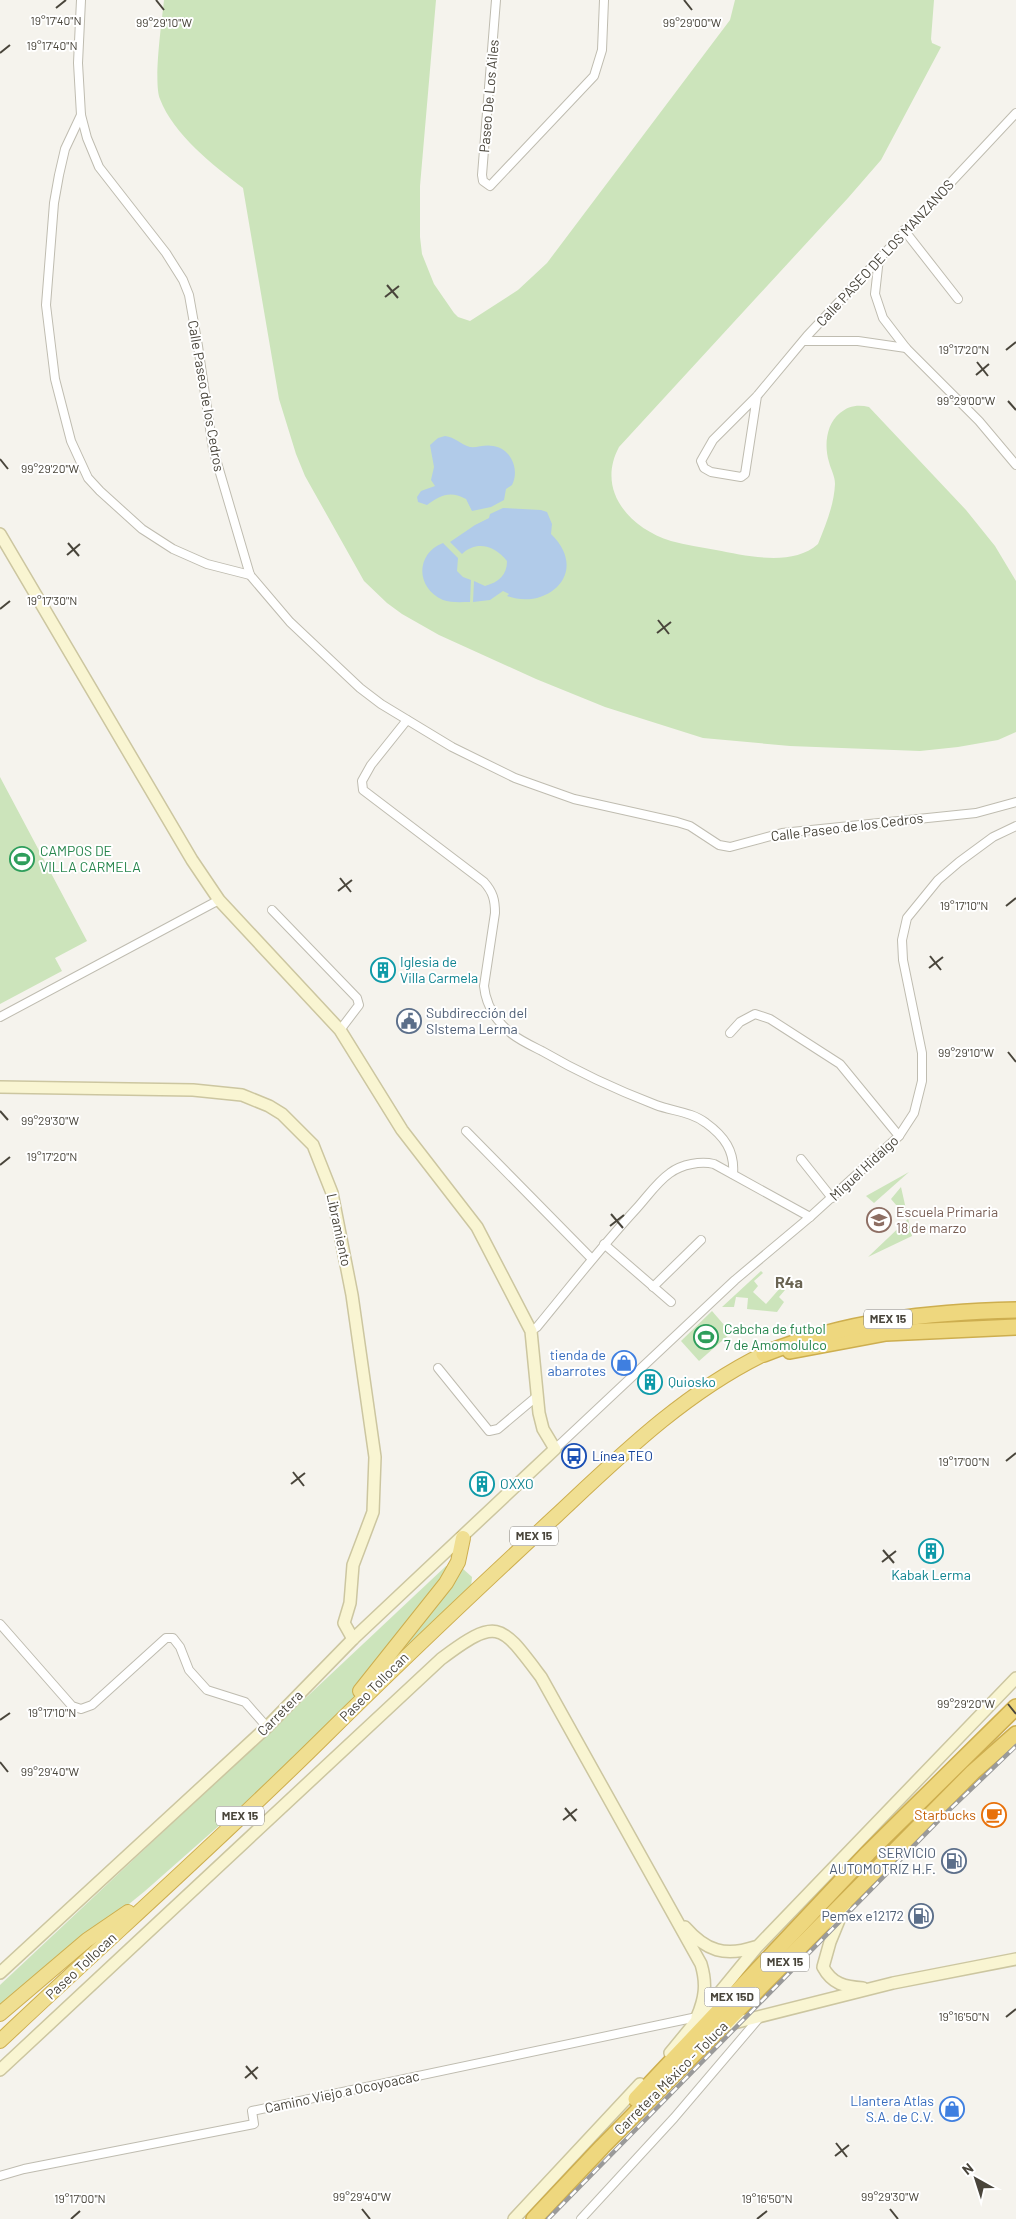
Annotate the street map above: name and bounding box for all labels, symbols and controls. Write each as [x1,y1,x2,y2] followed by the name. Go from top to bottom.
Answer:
[30,13,82,27] text: 19°17'40"N
[136,15,192,29] text: 99°29'10"W
[663,15,722,29] text: 99°29'00"W
[26,38,78,52] text: 19°17'40"N
[475,38,502,153] street label: Paseo De Los Ailes
[812,176,957,330] street label: Calle PASEO DE LOS MANZANOS
[185,319,228,473] street label: Calle Paseo de los Cedros
[939,342,989,356] text: 19°17'20"N
[937,393,996,407] text: 99°29'00"W
[21,461,80,475] text: 99°29'20"W
[27,593,77,607] text: 19°17'30"N
[770,809,924,844] street label: Calle Paseo de los Cedros
[40,842,141,875] place label: CAMPOS DE VILLA CARMELA
[9,846,35,872] sports icon: CAMPOS DE VILLA CARMELA
[940,898,988,912] text: 19°17'10"N
[400,953,478,986] place label: Iglesia de Villa Carmela
[370,957,396,983] building icon: Iglesia de Villa Carmela
[426,1004,527,1037] place label: Subdirección del SIstema Lerma
[396,1008,422,1034] public building icon: Subdirección del SIstema Lerma
[938,1045,994,1059] text: 99°29'10"W
[21,1113,79,1127] text: 99°29'30"W
[826,1131,902,1204] street label: Miguel Hidalgo
[27,1149,77,1163] text: 19°17'20"N
[323,1192,356,1268] street label: Libramiento
[896,1203,998,1236] place label: Escuela Primaria 18 de marzo
[866,1207,892,1233] school or university icon: Escuela Primaria 18 de marzo
[775,1272,803,1291] district label: R4a
[864,1310,912,1328] road number: MEX 15
[724,1320,827,1353] place label: Cabcha de futbol 7 de Amomolulco
[693,1324,719,1350] sports icon: Cabcha de futbol 7 de Amomolulco
[547,1346,606,1379] place label: tienda de abarrotes
[611,1350,637,1376] shop icon: tienda de abarrotes
[637,1369,663,1395] building icon: Quiosko
[668,1373,716,1390] place label: Quiosko
[561,1443,587,1469] bus stop icon: Línea TEO
[592,1447,653,1464] place label: Línea TEO
[938,1454,990,1468] text: 19°17'00"N
[469,1471,495,1497] building icon: OXXO
[500,1475,534,1492] place label: OXXO
[510,1526,558,1545] road number: MEX 15
[918,1538,944,1564] building icon: Kabak Lerma
[891,1566,971,1583] place label: Kabak Lerma
[336,1649,412,1725] street label: Paseo Tollocan
[253,1686,306,1739] street label: Carretera
[937,1696,996,1710] text: 99°29'20"W
[28,1705,76,1719] text: 19°17'10"N
[21,1764,80,1778] text: 99°29'40"W
[981,1802,1007,1828] cafe icon: Starbucks
[216,1806,264,1825] road number: MEX 15
[914,1806,976,1823] place label: Starbucks
[829,1844,936,1877] place label: SERVICIO AUTOMOTRIZ H.F.
[941,1848,967,1874] fuel station icon: SERVICIO AUTOMOTRIZ H.F.
[908,1903,934,1929] fuel station icon: Pemex e12172
[822,1907,904,1924] place label: Pemex e12172
[42,1928,120,2003] street label: Paseo Tollocan
[761,1952,809,1971] road number: MEX 15
[704,1988,760,2006] road number: MEX 15D
[938,2009,990,2023] text: 19°16'50"N
[610,2017,731,2138] street label: Carretera México - Toluca
[263,2067,421,2116] street label: Camino Viejo a Ocoyoacac
[850,2092,934,2125] place label: Llantera Atlas S.A. de C.V.
[939,2096,965,2122] shop icon: Llantera Atlas S.A. de C.V.
[951,2154,1001,2204] north arrow
[959,2159,976,2178] text: N
[333,2189,392,2203] text: 99°29'40"W
[861,2189,919,2203] text: 99°29'30"W
[54,2191,106,2205] text: 19°17'00"N
[741,2191,793,2205] text: 19°16'50"N

